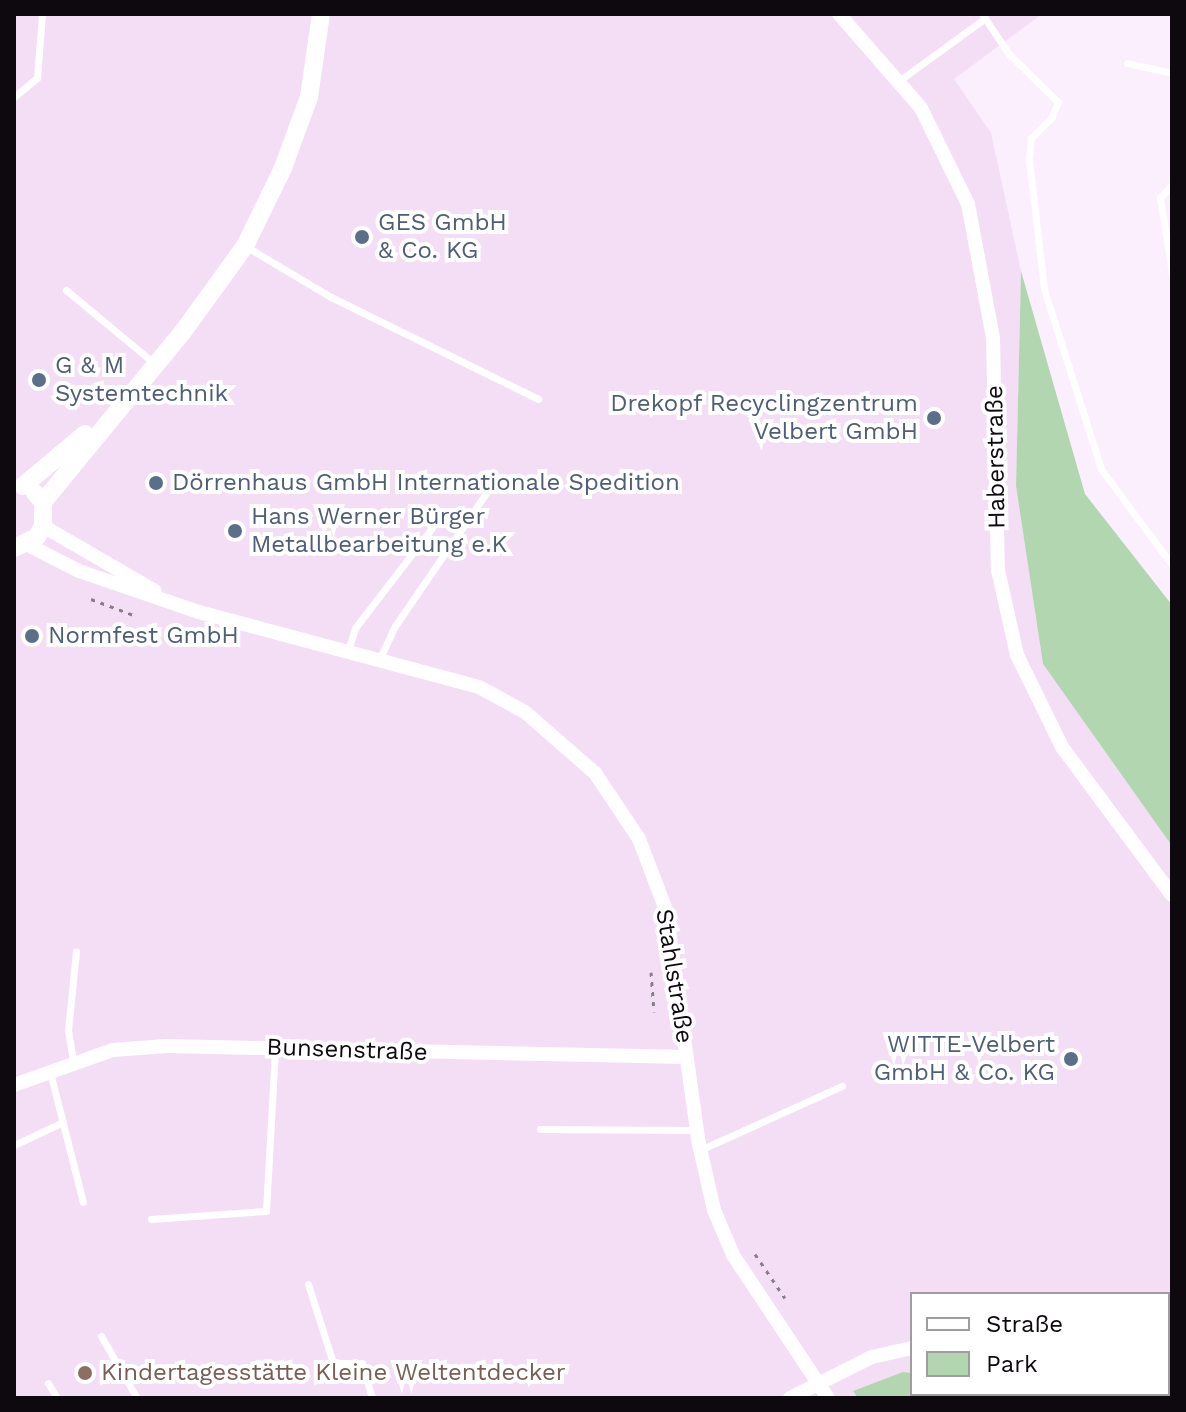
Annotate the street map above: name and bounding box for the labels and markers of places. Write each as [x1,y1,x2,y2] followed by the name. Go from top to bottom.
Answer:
[378,209,507,265] place label: GES GmbH & Co. KG
[353,228,371,246] marker: GES GmbH & Co. KG
[55,352,228,408] place label: G & M Systemtechnik
[30,371,48,389] marker: G & M Systemtechnik
[609,390,918,446] place label: Drekopf Recyclingzentrum Velbert GmbH
[925,409,943,427] marker: Drekopf Recyclingzentrum Velbert GmbH
[172,469,680,497] place label: Dörrenhaus GmbH Internationale Spedition
[147,474,165,492] marker: Dörrenhaus GmbH Internationale Spedition
[251,503,507,559] place label: Hans Werner Bürger Metallbearbeitung e.K
[226,522,244,540] marker: Hans Werner Bürger Metallbearbeitung e.K
[48,622,239,650] place label: Normfest GmbH
[23,627,41,645] marker: Normfest GmbH
[874,1031,1055,1087] place label: WITTE-Velbert GmbH & Co. KG
[1062,1050,1080,1068] marker: WITTE-Velbert GmbH & Co. KG
[101,1359,566,1387] place label: Kindertagesstätte Kleine Weltentdecker
[76,1364,94,1382] marker: Kindertagesstätte Kleine Weltentdecker

